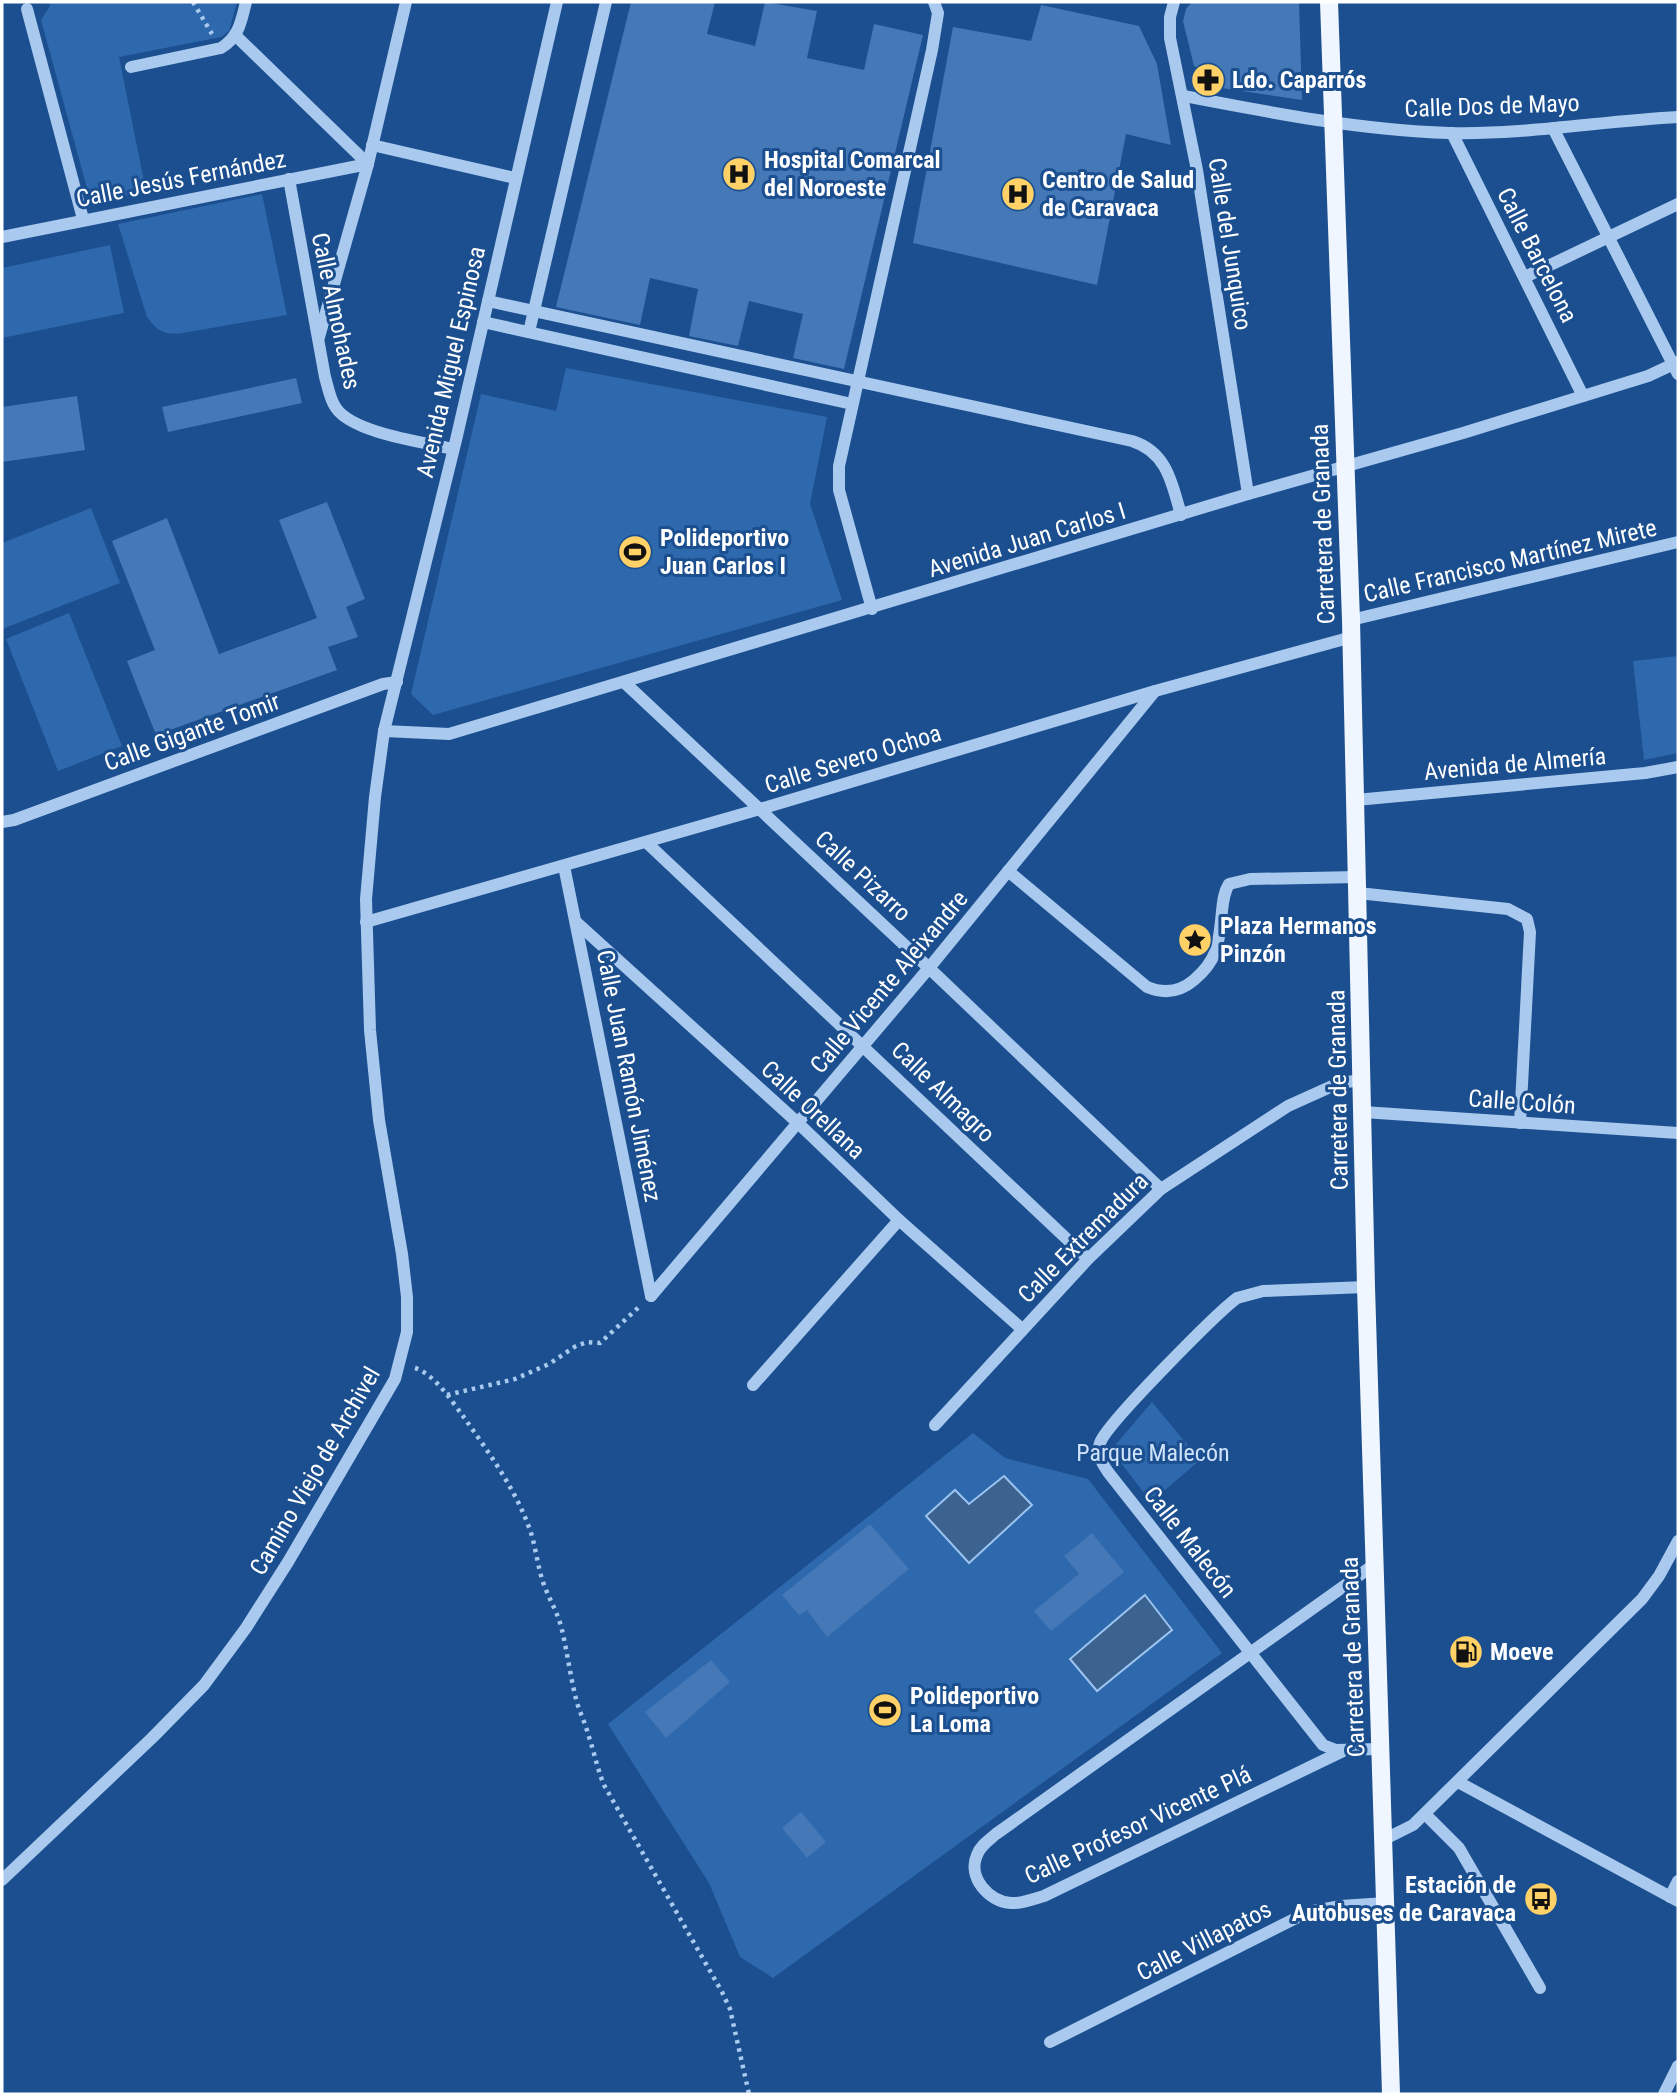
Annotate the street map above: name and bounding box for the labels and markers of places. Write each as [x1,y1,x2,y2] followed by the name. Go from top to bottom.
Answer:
[1189,61,1227,99] pharmacy icon: Ldo. Caparrós
[1232,66,1366,94] place label: Ldo. Caparrós
[764,146,941,202] place label: Hospital Comarcal del Noroeste
[720,155,758,193] hospital icon: Hospital Comarcal del Noroeste
[1042,166,1194,222] place label: Centro de Salud de Caravaca
[999,175,1037,213] hospital icon: Centro de Salud de Caravaca
[660,524,789,580] place label: Polideportivo Juan Carlos I
[616,533,654,571] sports icon: Polideportivo Juan Carlos I
[1220,912,1377,968] place label: Plaza Hermanos Pinzón
[1176,921,1214,959] place icon: Plaza Hermanos Pinzón
[1447,1633,1485,1671] fuel station icon: Moeve
[1490,1638,1554,1666] place label: Moeve
[910,1682,1039,1738] place label: Polideportivo La Loma
[866,1691,904,1729] sports icon: Polideportivo La Loma
[1292,1871,1516,1927] place label: Estación de Autobuses de Caravaca
[1522,1880,1560,1918] bus stop icon: Estación de Autobuses de Caravaca

